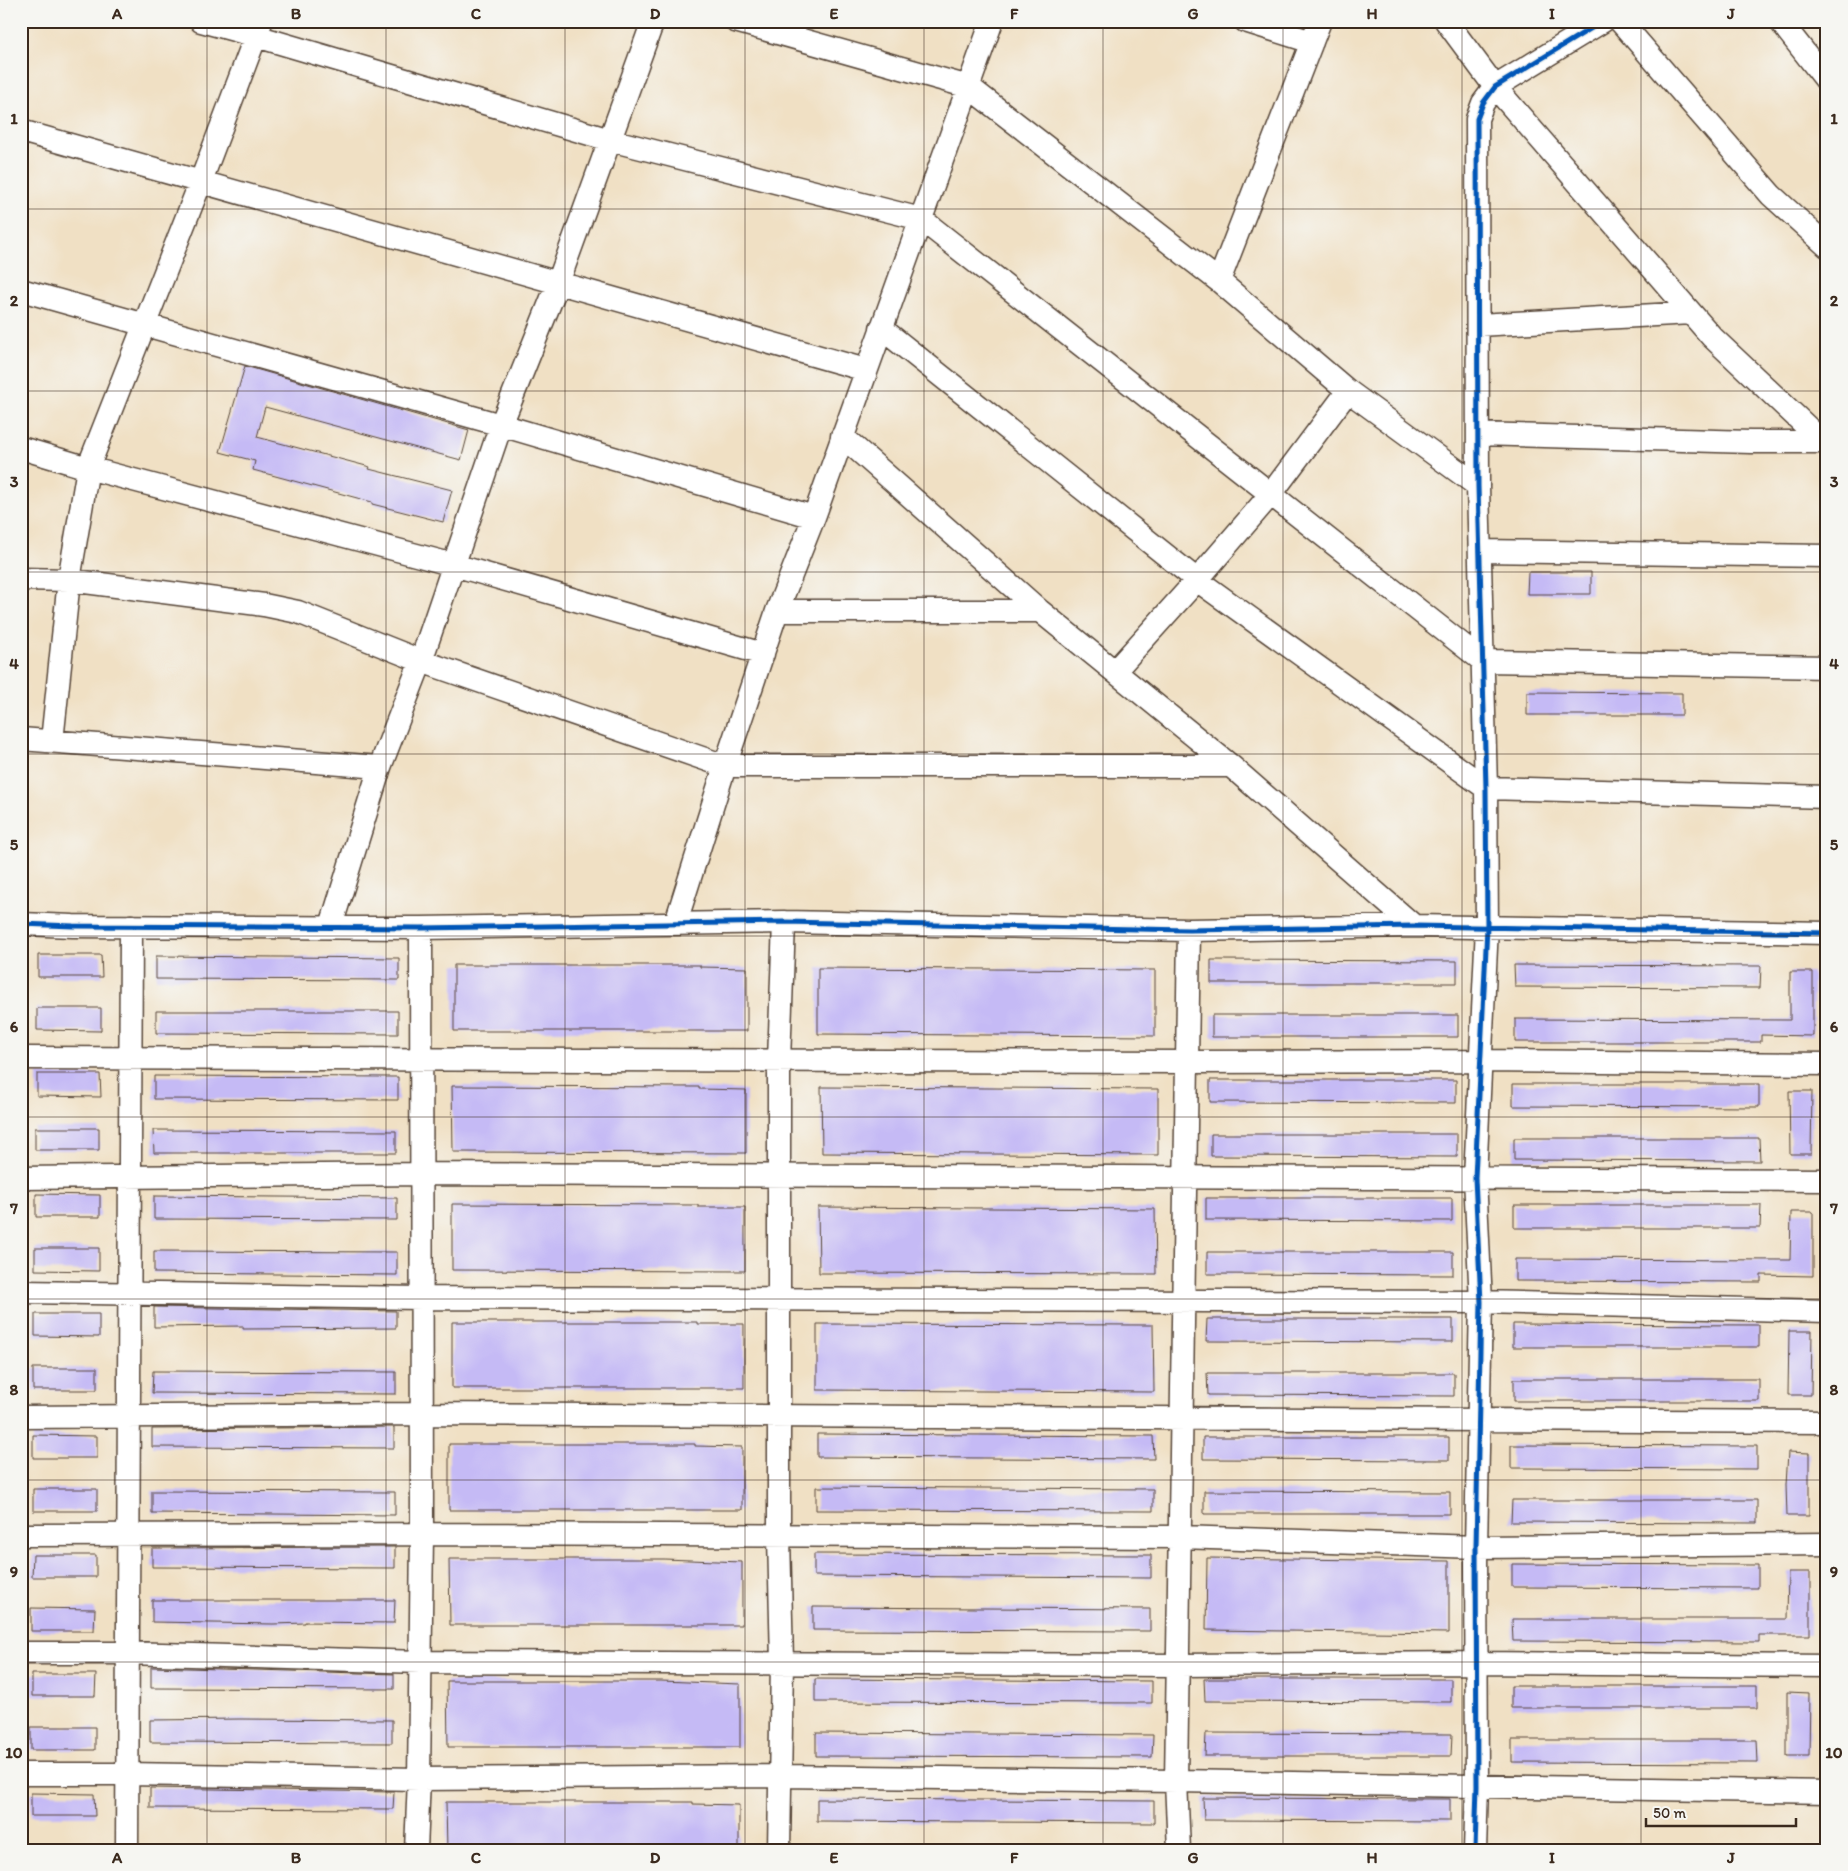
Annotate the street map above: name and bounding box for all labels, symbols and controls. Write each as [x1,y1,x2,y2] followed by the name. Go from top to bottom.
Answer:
[111,4,123,23] text: A
[291,4,302,23] text: B
[471,4,482,23] text: C
[650,4,661,23] text: D
[830,4,839,23] text: E
[1010,4,1019,23] text: F
[1187,4,1199,23] text: G
[1366,4,1378,23] text: H
[1549,4,1555,23] text: I
[1726,4,1735,23] text: J
[10,109,18,128] text: 1
[1830,109,1838,128] text: 1
[10,291,19,310] text: 2
[1830,291,1839,310] text: 2
[10,472,19,491] text: 3
[1830,472,1839,491] text: 3
[9,654,19,673] text: 4
[1829,654,1839,673] text: 4
[10,835,19,854] text: 5
[1830,835,1839,854] text: 5
[10,1017,19,1036] text: 6
[1830,1017,1839,1036] text: 6
[9,1199,18,1218] text: 7
[1829,1199,1838,1218] text: 7
[10,1380,19,1399] text: 8
[1830,1380,1839,1399] text: 8
[10,1562,18,1581] text: 9
[1830,1562,1838,1581] text: 9
[5,1743,23,1762] text: 10
[1825,1743,1843,1762] text: 10
[1646,1796,1796,1828] scale bar
[1653,1804,1686,1822] text: 50 m
[111,1848,123,1867] text: A
[291,1848,302,1867] text: B
[471,1848,482,1867] text: C
[650,1848,661,1867] text: D
[830,1848,839,1867] text: E
[1010,1848,1019,1867] text: F
[1187,1848,1199,1867] text: G
[1366,1848,1378,1867] text: H
[1549,1848,1555,1867] text: I
[1726,1848,1735,1867] text: J

